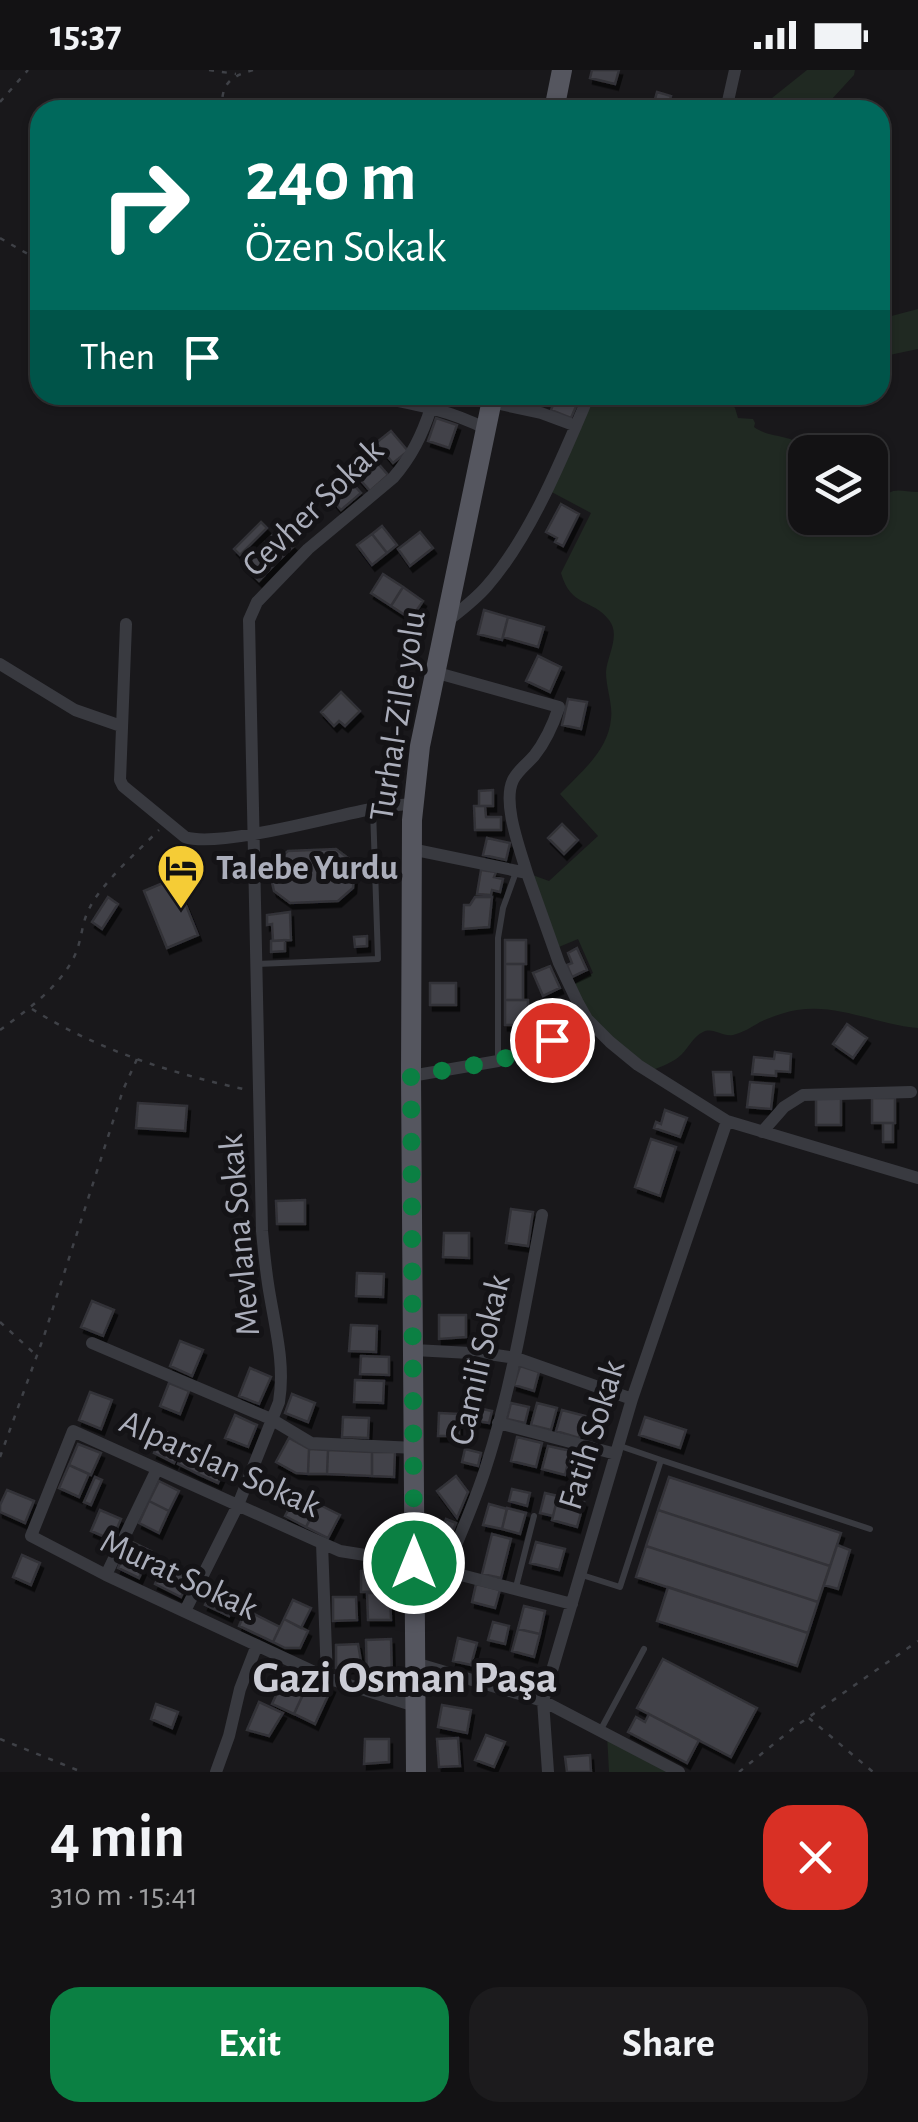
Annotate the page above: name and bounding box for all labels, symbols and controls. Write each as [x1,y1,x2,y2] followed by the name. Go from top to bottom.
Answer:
[50,16,122,54] text: 15:37
[80,140,210,270] icon: right
[245,143,417,213] text: 240 m
[245,225,446,270] text: Özen Sokak
[175,330,230,385] icon: arrive
[80,339,155,377] text: Then
[236,433,390,583] street label: Cevher Sokak
[788,435,888,535] map controls
[788,435,888,535] button: layers
[364,608,432,824] street label: Turhal-Zile yolu
[155,842,207,910] hotel icon: Talebe Yurdu
[216,851,398,886] place label: Talebe Yurdu
[510,998,595,1083] pin
[525,1013,580,1068] icon: arrive
[214,1132,266,1338] street label: Mevlana Sokak
[443,1271,517,1449] street label: Camili Sokak
[553,1356,631,1514] street label: Fatih Sokak
[114,1404,326,1524] street label: Alparslan Sokak
[362,1511,466,1615] position arrow
[95,1523,263,1627] street label: Murat Sokak
[253,1656,557,1701] district label: Gazi Osman Paşa
[763,1805,868,1910] button: close
[50,1808,185,1868] text: 4 min
[50,1879,198,1911] text: 310 m · 15:41
[50,1987,449,2102] button: Exit
[469,1987,868,2102] button: Share

